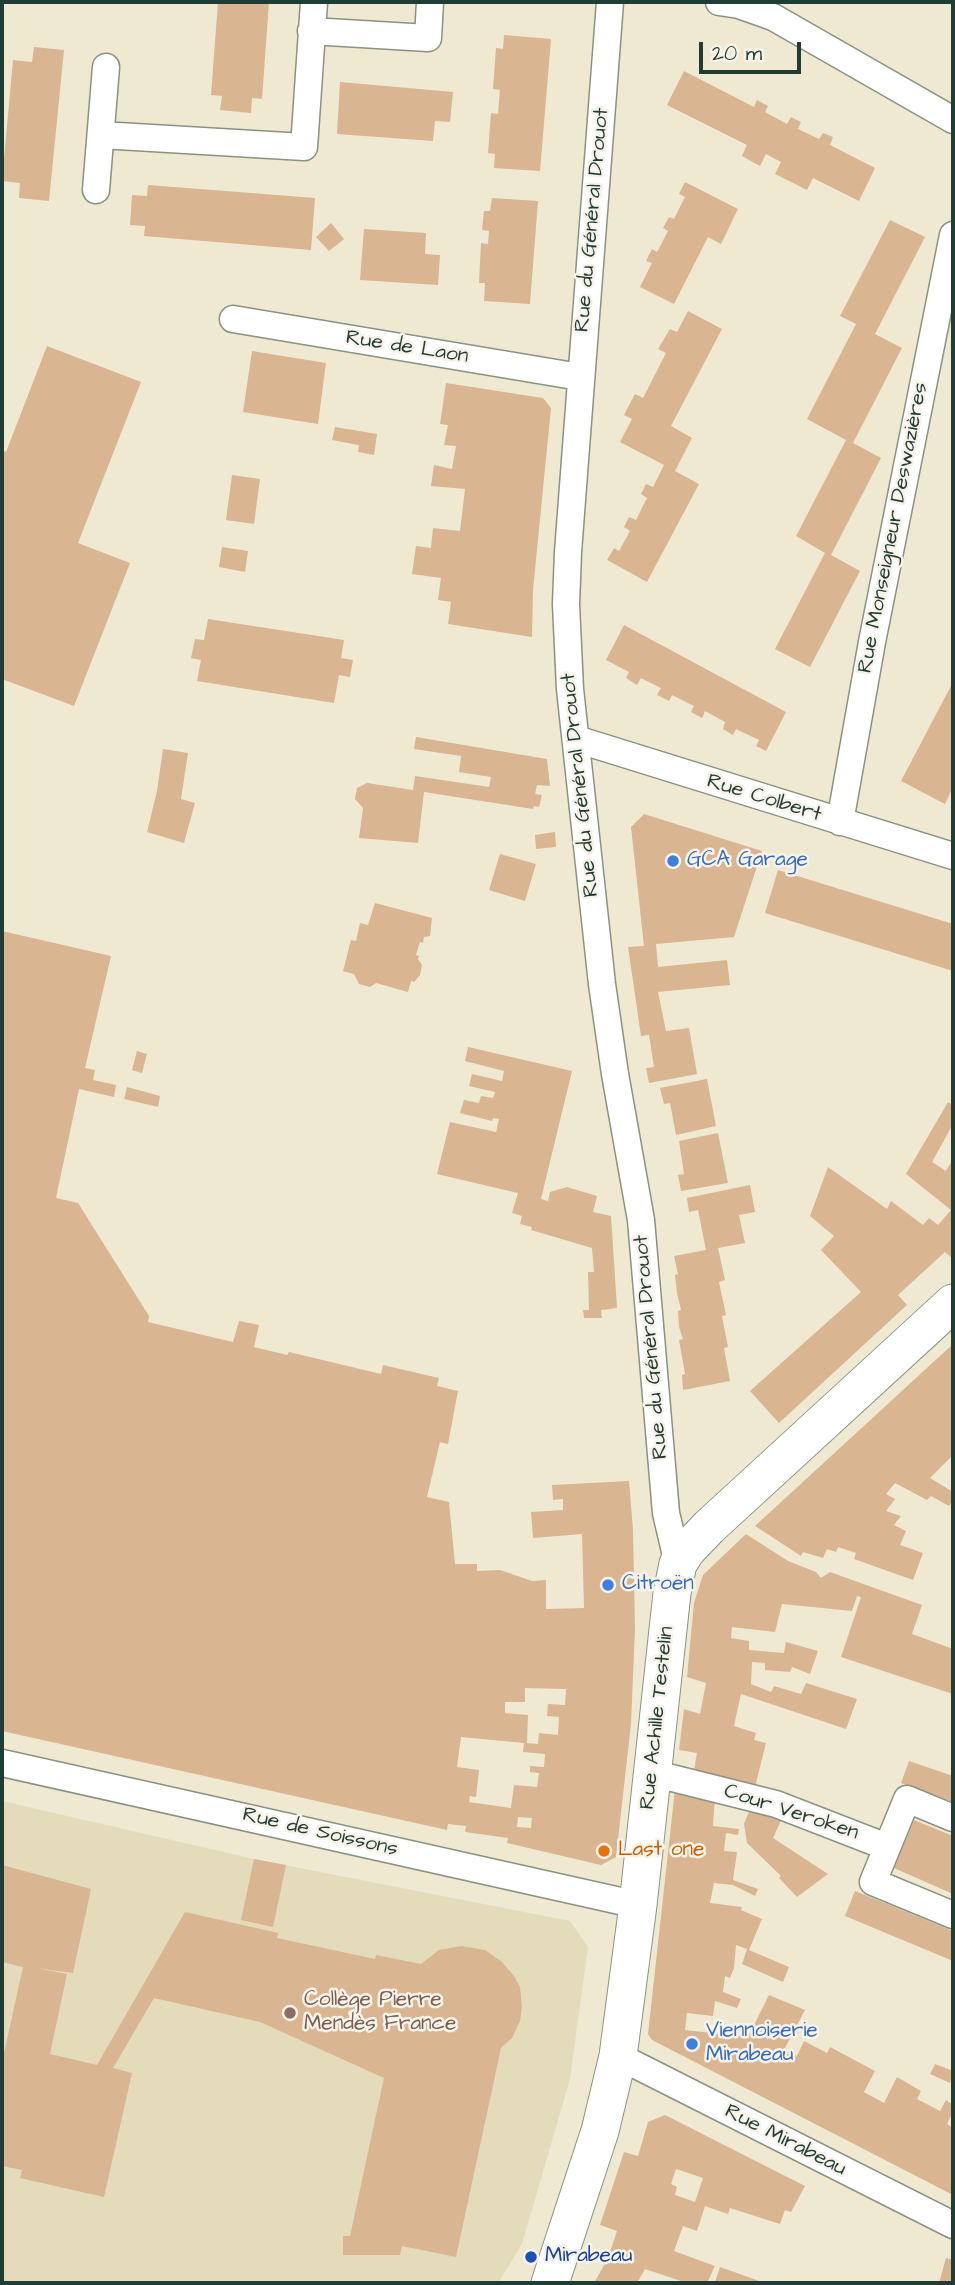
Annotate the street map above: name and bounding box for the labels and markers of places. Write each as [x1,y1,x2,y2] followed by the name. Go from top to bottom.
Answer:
[687,848,808,874] place label: GCA Garage
[665,853,681,869] marker: GCA Garage
[622,1572,694,1598] place label: Citroën
[600,1577,616,1593] marker: Citroën
[618,1838,704,1864] place label: Last one
[596,1843,612,1859] marker: Last one
[304,1988,456,2038] place label: Collège Pierre Mendès France
[282,2005,298,2021] marker: Collège Pierre Mendès France
[706,2019,818,2069] place label: Viennoiserie Mirabeau
[684,2036,700,2052] marker: Viennoiserie Mirabeau
[545,2244,632,2270] place label: Mirabeau
[523,2249,539,2265] marker: Mirabeau

